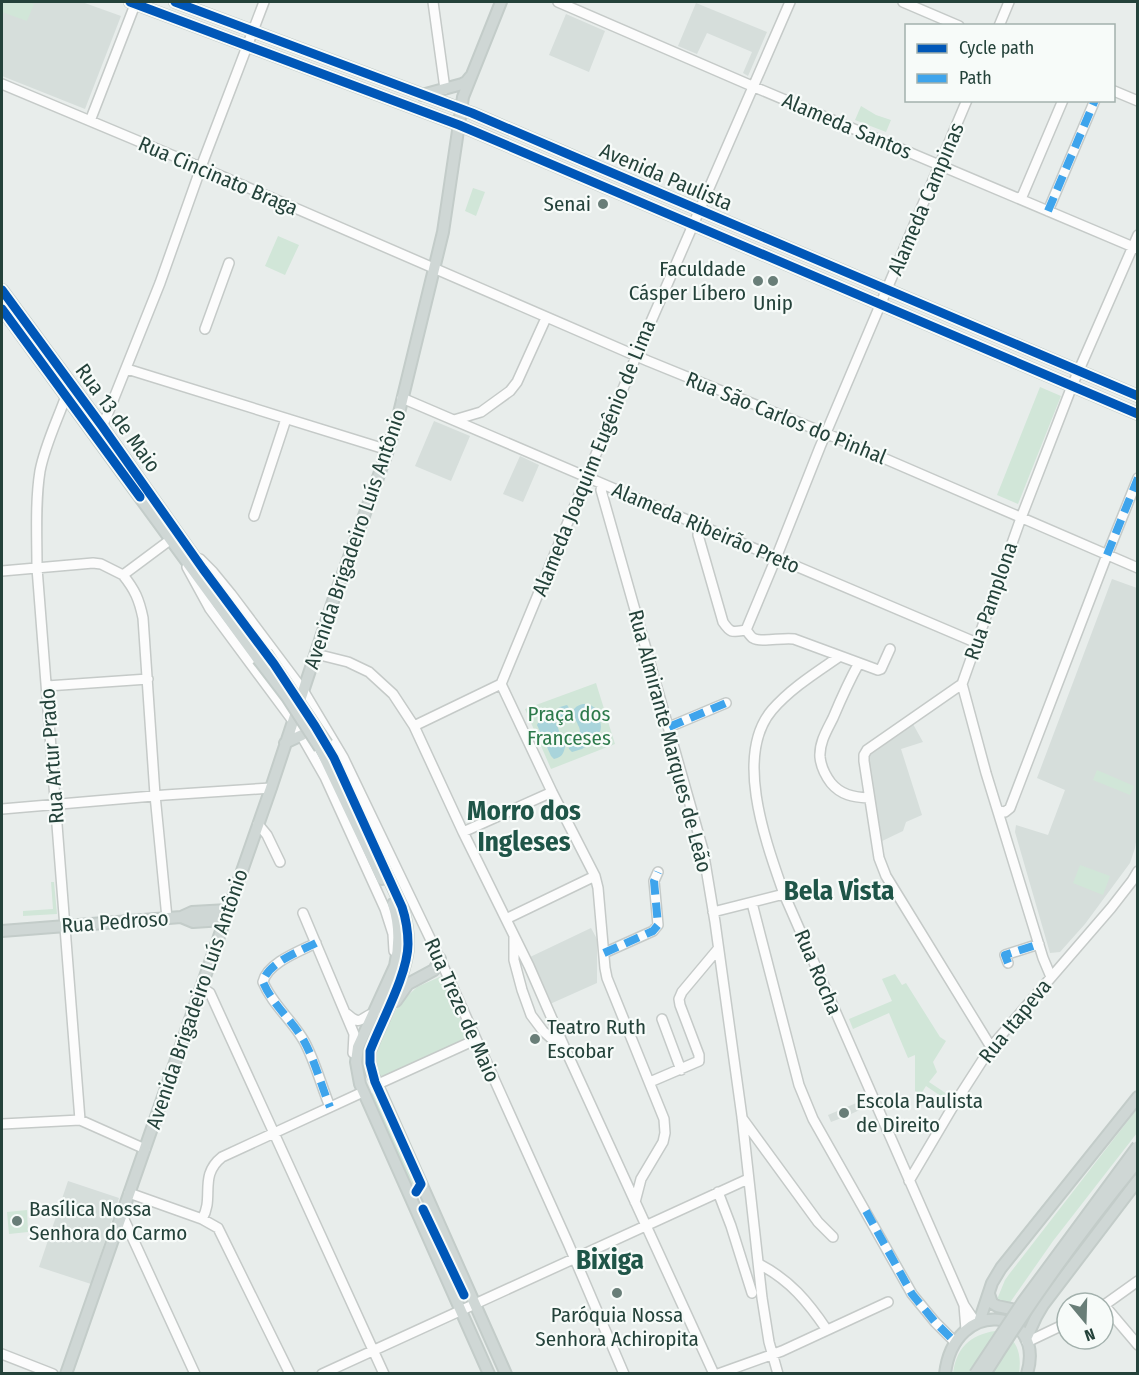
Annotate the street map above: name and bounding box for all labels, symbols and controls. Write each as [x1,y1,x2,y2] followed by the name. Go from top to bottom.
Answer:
[905,24,1115,102] legend
[959,37,1034,59] text: Cycle path
[959,67,992,89] text: Path
[778,87,916,165] street label: Alameda Santos
[882,119,970,279] street label: Alameda Campinas
[134,131,302,221] street label: Rua Cincinato Braga
[596,137,736,217] street label: Avenida Paulista
[544,191,591,217] place label: Senai
[596,197,610,211] marker: Senai
[629,256,746,306] place label: Faculdade Cásper Líbero
[751,274,765,288] marker: Faculdade Cásper Líbero
[766,274,780,288] marker: Unip
[753,290,793,316] place label: Unip
[527,316,661,600] street label: Alameda Joaquim Eugênio de Lima
[70,358,166,478] street label: Rua 13 de Maio
[682,366,891,470] street label: Rua São Carlos do Pinhal
[298,406,412,672] street label: Avenida Brigadeiro Luís Antônio
[608,477,804,579] street label: Alameda Ribeirão Preto
[959,539,1023,663] street label: Rua Pamplona
[622,607,718,875] street label: Rua Almirante Marques de Leão
[34,687,70,825] street label: Rua Artur Prado
[527,701,611,751] park label: Praça dos Franceses
[467,795,581,858] district label: Morro dos Ingleses
[140,866,254,1132] street label: Avenida Brigadeiro Luís Antônio
[784,875,894,907] district label: Bela Vista
[61,905,169,939] street label: Rua Pedroso
[788,925,848,1019] street label: Rua Rocha
[419,934,505,1086] street label: Rua Treze de Maio
[973,974,1057,1068] street label: Rua Itapeva
[547,1014,646,1064] place label: Teatro Ruth Escobar
[528,1032,542,1046] marker: Teatro Ruth Escobar
[856,1088,983,1138] place label: Escola Paulista de Direito
[837,1106,851,1120] marker: Escola Paulista de Direito
[29,1196,187,1246] place label: Basílica Nossa Senhora do Carmo
[10,1214,24,1228] marker: Basílica Nossa Senhora do Carmo
[576,1244,644,1276] district label: Bixiga
[610,1286,624,1300] marker: Paróquia Nossa Senhora Achiropita
[1055,1291,1115,1351] north arrow
[535,1302,699,1352] place label: Paróquia Nossa Senhora Achiropita
[1082,1324,1097,1345] text: N

